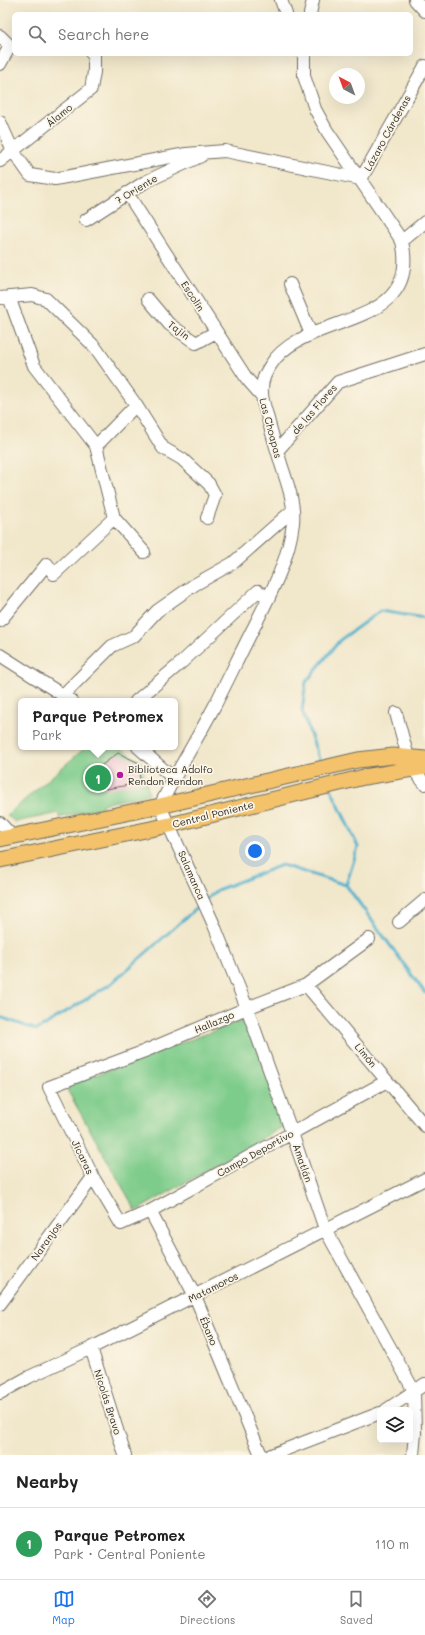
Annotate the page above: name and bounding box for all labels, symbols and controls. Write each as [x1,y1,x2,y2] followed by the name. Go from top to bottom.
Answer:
[12,12,413,56] search box
[26,23,48,45] icon: search
[58,24,149,44] text: Search here
[329,68,365,104] north arrow
[360,92,414,174] street label: Lázaro Cárdenas
[43,100,75,130] street label: Álamo
[112,171,160,207] street label: 7 Oriente
[178,278,208,314] street label: Escolín
[165,317,193,343] street label: Tajín
[288,381,340,437] street label: de las Flores
[256,396,286,460] street label: Las Choapas
[18,698,178,750] popup
[32,706,164,726] text: Parque Petromex
[32,726,62,743] text: Park
[128,762,213,788] place label: Biblioteca Adolfo Rendon Rendon
[85,763,111,793] pin: 1
[115,770,125,780] marker: Biblioteca Adolfo Rendon Rendon
[171,797,255,831] street label: Central Poniente
[245,841,265,861] your location
[175,848,209,902] street label: Salamanca
[192,1007,236,1037] street label: Hallazgo
[352,1040,380,1070] street label: Limón
[214,1126,296,1180] street label: Campo Deportivo
[69,1137,97,1177] street label: Jicaras
[290,1142,316,1184] street label: Amatlán
[27,1219,65,1263] street label: Naranjos
[186,1268,241,1306] street label: Matamoros
[197,1315,221,1348] street label: Ébano
[91,1368,125,1436] street label: Nicolás Bravo
[377,1407,413,1443] map controls
[377,1407,413,1443] button: layers
[16,1470,78,1492] text: Nearby
[54,1525,185,1545] text: Parque Petromex
[26,1535,32,1552] text: 1
[375,1535,409,1552] text: 110 m
[54,1545,206,1562] text: Park · Central Poniente
[52,1588,75,1627] tab: Map
[179,1588,235,1627] tab: Directions
[340,1588,373,1627] tab: Saved

